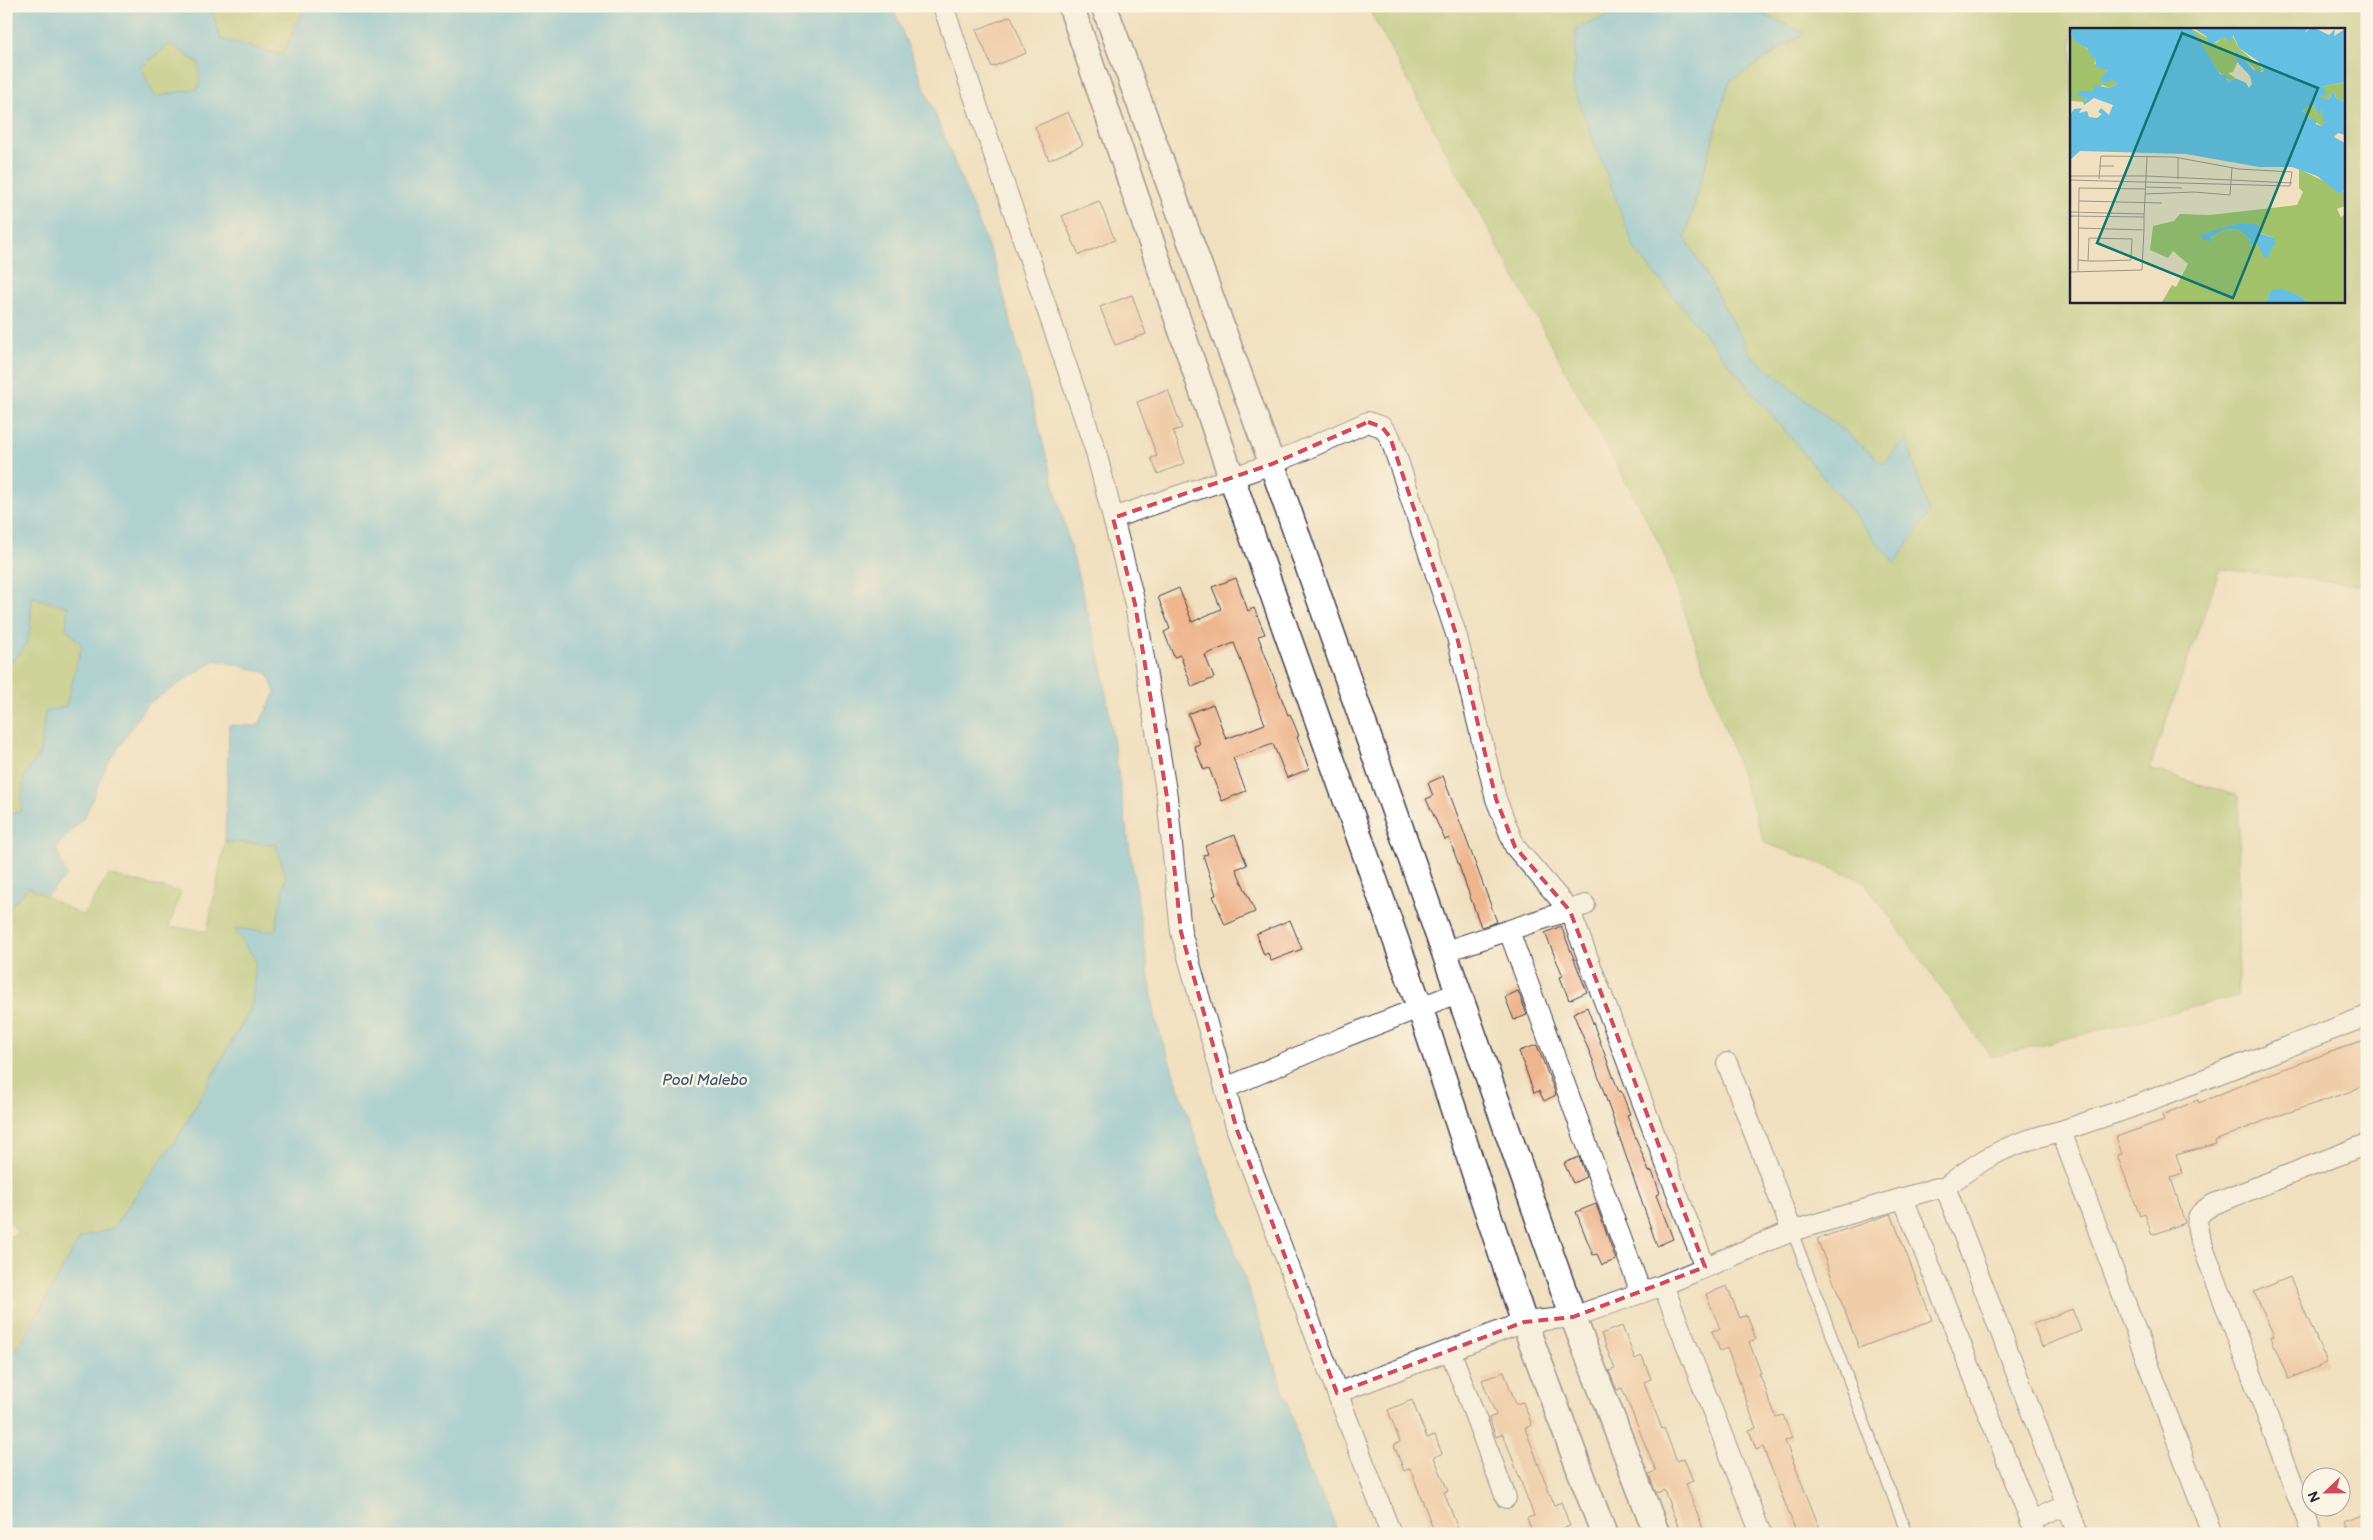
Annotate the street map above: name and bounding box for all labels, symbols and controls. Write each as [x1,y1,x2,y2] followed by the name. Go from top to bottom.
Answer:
[2070,28,2346,302] inset map
[662,1071,748,1090] water label: Pool Malebo
[2300,1468,2350,1518] north arrow
[2305,1489,2324,1505] text: N

